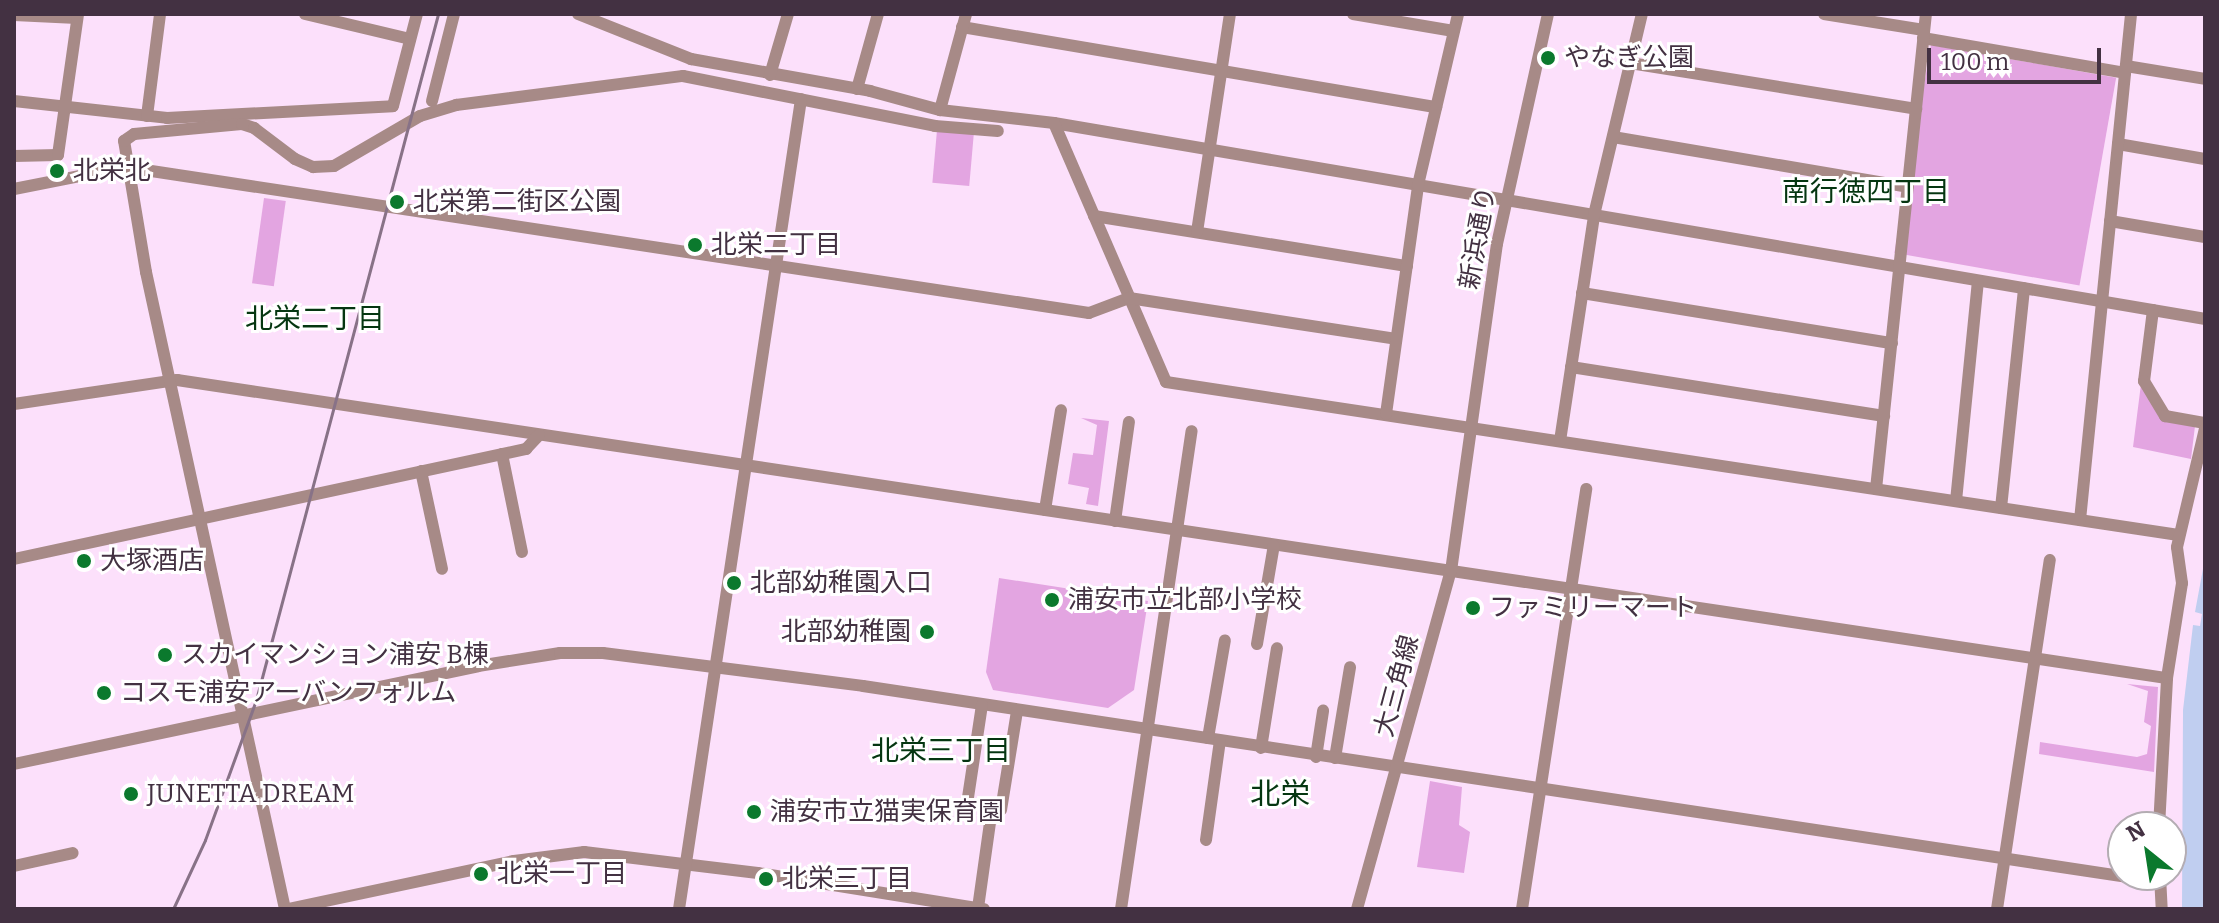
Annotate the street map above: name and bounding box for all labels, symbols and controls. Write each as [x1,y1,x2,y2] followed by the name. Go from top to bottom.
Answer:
[1931,32,2105,82] scale bar
[1564,42,1694,74] place label: やなぎ公園
[1941,48,2009,76] text: 100 m
[1539,49,1557,67] marker: やなぎ公園
[73,155,151,187] place label: 北栄北
[48,162,66,180] marker: 北栄北
[1782,175,1950,209] district label: 南行徳四丁目
[1454,184,1502,292] street label: 新浜通り
[413,186,621,218] place label: 北栄第二街区公園
[388,193,406,211] marker: 北栄第二街区公園
[711,229,841,261] place label: 北栄二丁目
[686,236,704,254] marker: 北栄二丁目
[245,302,385,336] district label: 北栄二丁目
[100,545,204,577] place label: 大塚酒店
[75,552,93,570] marker: 大塚酒店
[750,567,932,599] place label: 北部幼稚園入口
[725,574,743,592] marker: 北部幼稚園入口
[1068,584,1302,616] place label: 浦安市立北部小学校
[1043,591,1061,609] marker: 浦安市立北部小学校
[1489,592,1697,624] place label: ファミリーマート
[1464,599,1482,617] marker: ファミリーマート
[781,616,911,648] place label: 北部幼稚園
[918,623,936,641] marker: 北部幼稚園
[1368,632,1426,740] street label: 大三角線
[181,639,489,671] place label: スカイマンション浦安 B棟
[156,646,174,664] marker: スカイマンション浦安 B棟
[120,677,456,709] place label: コスモ浦安アーバンフォルム
[95,684,113,702] marker: コスモ浦安アーバンフォルム
[871,734,1011,768] district label: 北栄三丁目
[1250,776,1310,812] district label: 北栄
[147,778,354,810] place label: JUNETTA DREAM
[122,785,140,803] marker: JUNETTA DREAM
[770,796,1004,828] place label: 浦安市立猫実保育園
[745,803,763,821] marker: 浦安市立猫実保育園
[2107,811,2187,891] north arrow
[2122,816,2150,847] text: N
[497,858,627,890] place label: 北栄一丁目
[782,863,912,895] place label: 北栄三丁目
[472,865,490,883] marker: 北栄一丁目
[757,870,775,888] marker: 北栄三丁目

